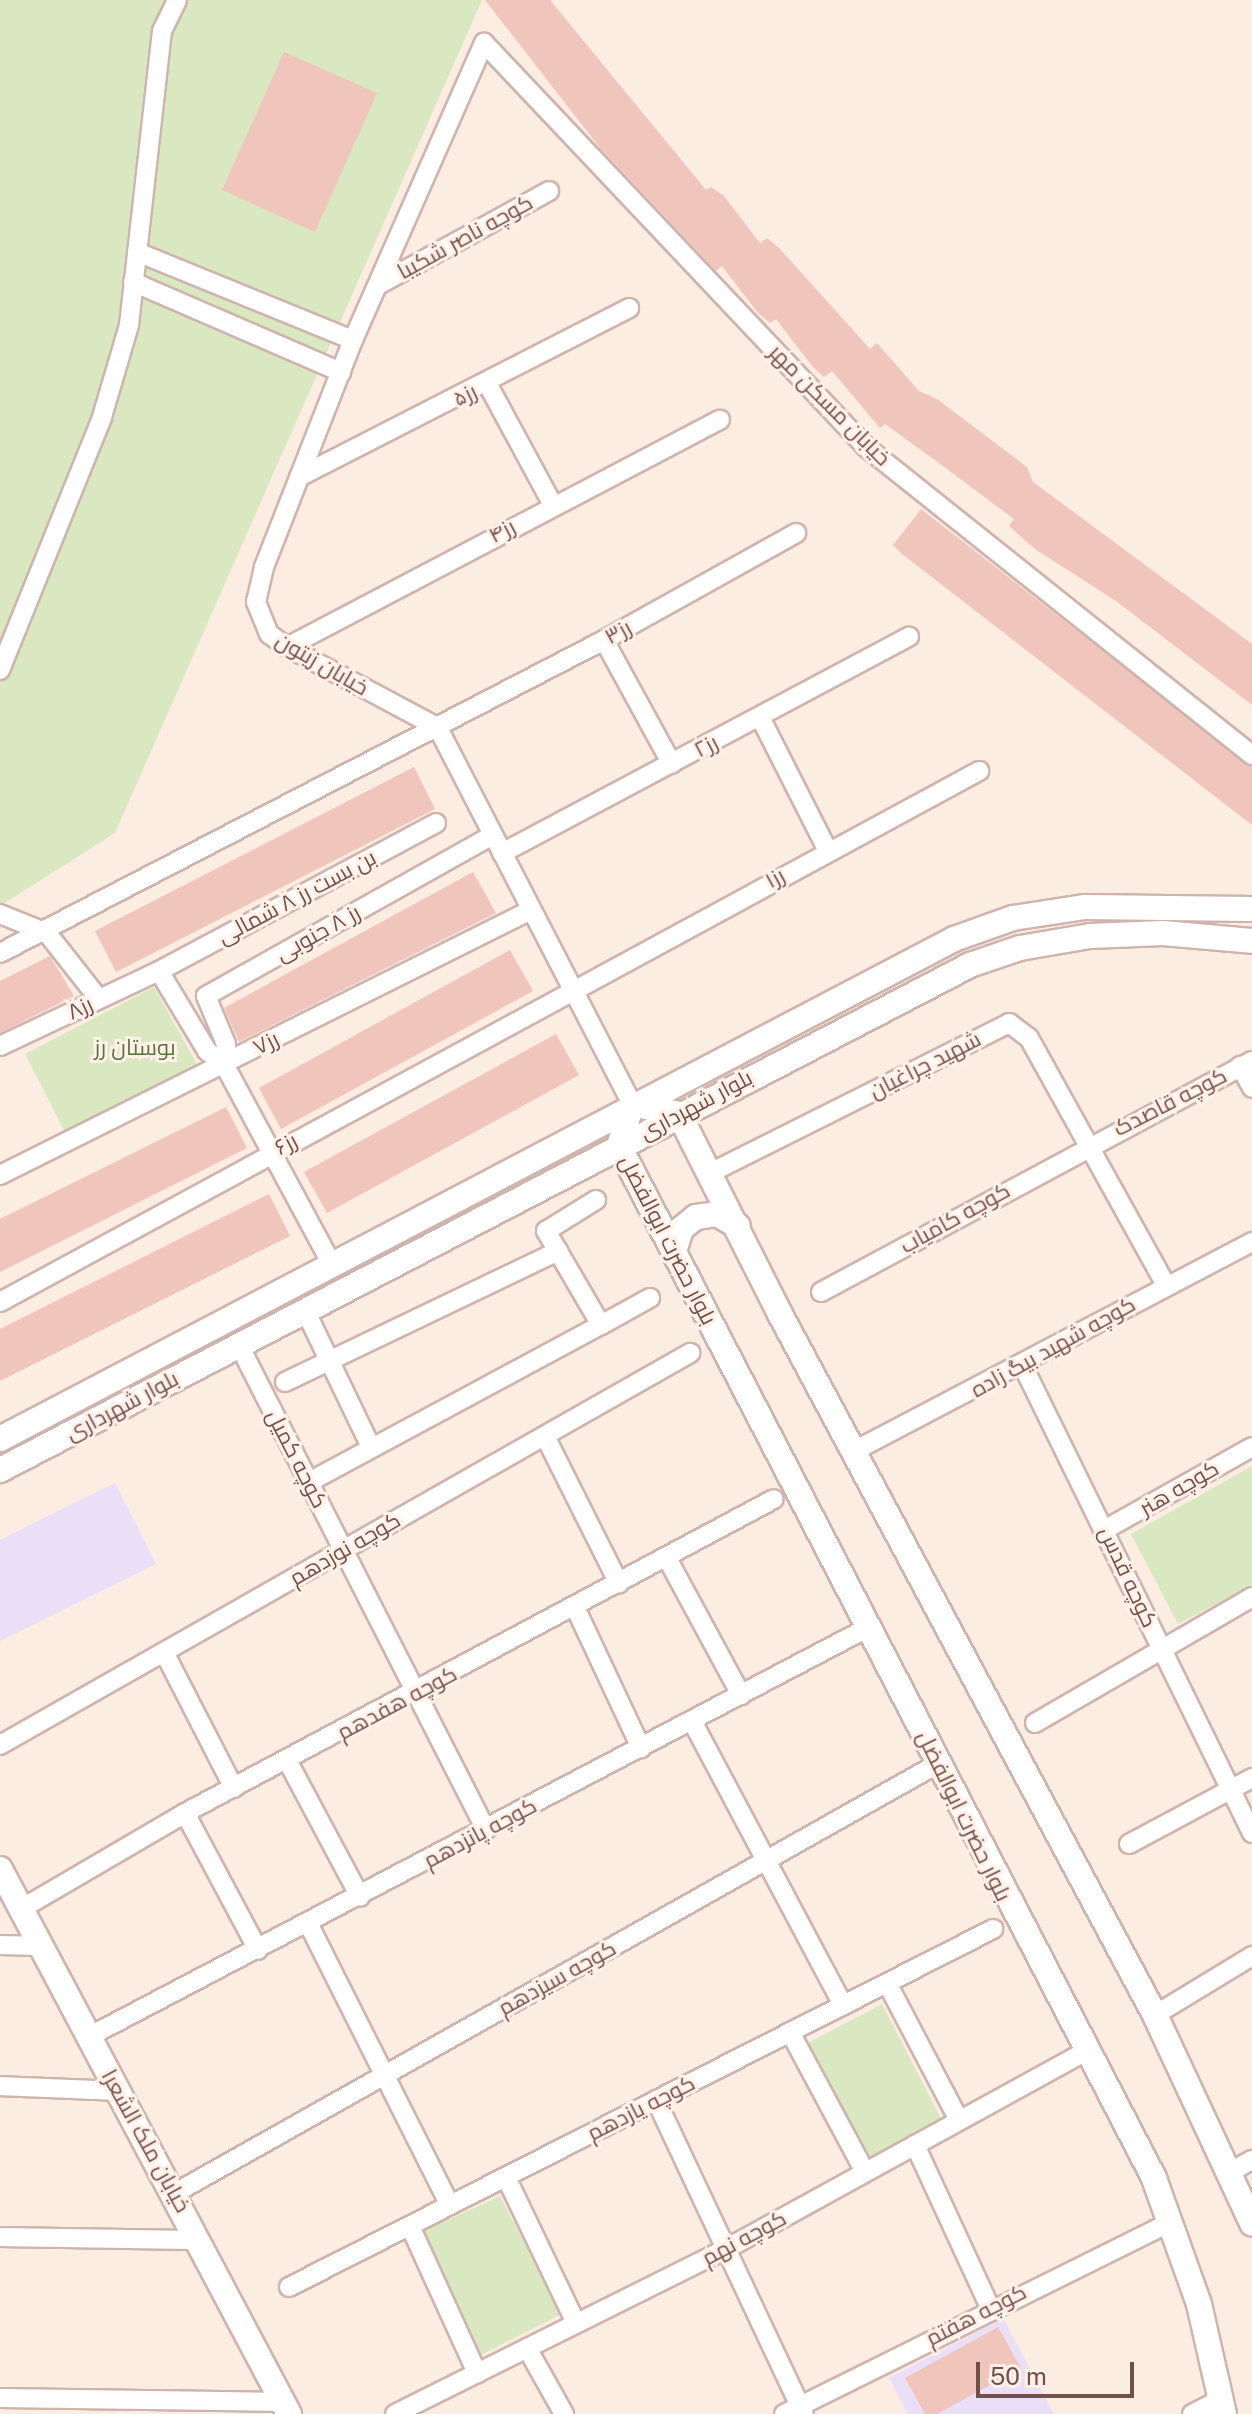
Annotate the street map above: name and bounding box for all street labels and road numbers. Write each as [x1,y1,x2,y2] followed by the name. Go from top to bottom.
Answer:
[393,189,537,285] street label: کوچه ناصر شکیبا
[764,339,896,471] street label: خیابان مسکن مهر
[449,378,481,412] street label: رز۵
[484,513,520,549] street label: رز۴
[600,614,636,650] street label: رز۳
[271,627,373,701] street label: خیابان زیتون
[690,729,722,763] street label: رز۲
[213,844,381,950] street label: بن بست رز ۸ شمالی
[761,862,789,894] street label: رز۱
[271,899,365,967] street label: رز ۸ جنوبی
[63,991,97,1025] street label: رز۸
[249,1025,283,1061] street label: رز۷
[865,1026,985,1104] street label: شهید چراغیان
[1109,1062,1231,1142] street label: کوچه قاصدک
[635,1064,757,1146] street label: بلوار شهرداری
[270,1127,302,1161] street label: رز۶
[614,1151,722,1329] street label: بلوار حضرت ابوالفضل
[895,1177,1015,1259] street label: کوچه کامیاب
[966,1291,1140,1403] street label: کوچه شهید بیگ زاده
[61,1365,183,1447] street label: بلوار شهرداری
[261,1405,333,1513] street label: کوچه کمیل
[1135,1455,1223,1521] street label: کوچه هنر
[285,1507,405,1591] street label: کوچه نوزدهم
[1093,1522,1163,1632] street label: کوچه قدس
[332,1660,462,1746] street label: کوچه هفدهم
[911,1726,1017,1906] street label: بلوار حضرت ابوالفضل
[419,1792,541,1874] street label: کوچه پانزدهم
[493,1935,621,2021] street label: کوچه سیزدهم
[96,2065,196,2217] street label: خیابان ملک الشعرا
[583,2070,699,2146] street label: کوچه یازدهم
[697,2205,791,2271] street label: کوچه نهم
[921,2278,1031,2352] street label: کوچه هفتم

